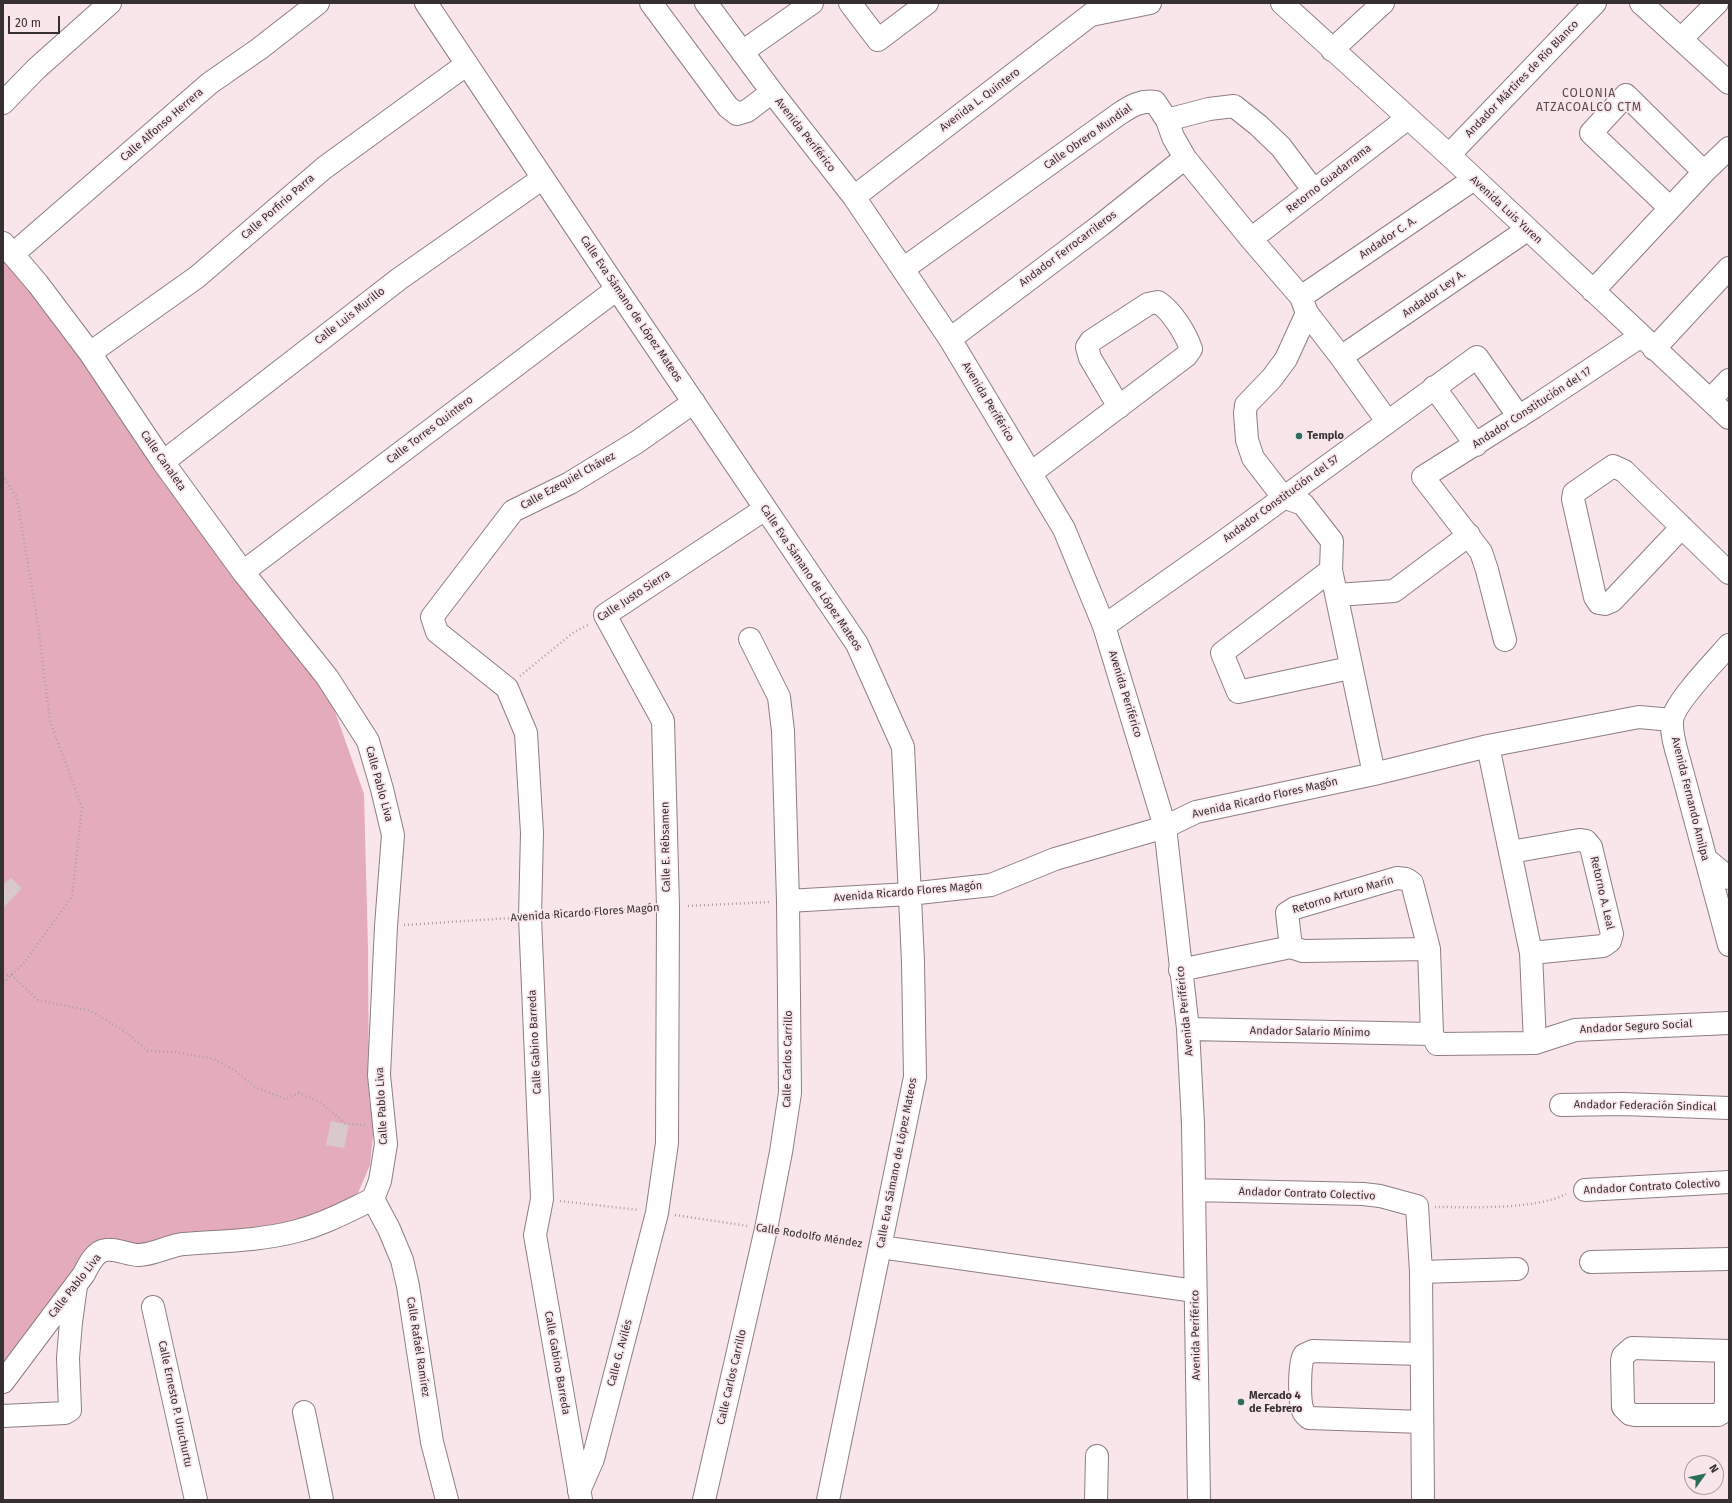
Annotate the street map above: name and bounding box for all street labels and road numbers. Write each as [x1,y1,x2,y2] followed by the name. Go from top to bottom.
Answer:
[1463,18,1581,140] street label: Andador Mártires de Río Blanco
[937,65,1023,135] street label: Avenida L. Quintero
[118,86,206,164] street label: Calle Alfonso Herrera
[772,95,838,175] street label: Avenida Periférico
[1041,102,1135,172] street label: Calle Obrero Mundial
[1284,142,1374,216] street label: Retorno Guadarrama
[239,172,317,242] street label: Calle Porfirio Parra
[1467,173,1545,247] street label: Avenida Luis Yuren
[1017,208,1119,290] street label: Andador Ferrocarrileros
[1357,214,1419,262] street label: Andador C. A.
[577,233,685,385] street label: Calle Eva Sámano de López Mateos
[1400,267,1468,321] street label: Andador Ley A.
[312,285,388,347] street label: Calle Luis Murillo
[959,360,1017,444] street label: Avenida Periférico
[1470,365,1594,451] street label: Andador Constitución del 17
[384,393,476,467] street label: Calle Torres Quintero
[137,428,189,494] street label: Calle Canaleta
[518,449,618,513] street label: Calle Ezequiel Chávez
[1221,453,1341,545] street label: Andador Constitución del 57
[757,502,865,654] street label: Calle Eva Sámano de López Mateos
[595,567,673,625] street label: Calle Justo Sierra
[1105,649,1145,739] street label: Avenida Periférico
[1668,736,1712,862] street label: Avenida Fernando Amilpa
[363,745,395,823] street label: Calle Pablo Liva
[1191,775,1339,821] street label: Avenida Ricardo Flores Magón
[659,802,673,892] street label: Calle E. Rébsamen
[1587,855,1617,931] street label: Retorno A. Leal
[1291,873,1395,917] street label: Retorno Arturo Marín
[833,879,983,905] street label: Avenida Ricardo Flores Magón
[510,901,660,925] street label: Avenida Ricardo Flores Magón
[1174,965,1196,1057] street label: Avenida Periférico
[526,989,544,1095] street label: Calle Gabino Barreda
[781,1010,795,1108] street label: Calle Carlos Carrillo
[1579,1017,1693,1037] street label: Andador Seguro Social
[1250,1024,1370,1040] street label: Andador Salario Mínimo
[373,1067,391,1145] street label: Calle Pablo Liva
[874,1077,920,1249] street label: Calle Eva Sámano de López Mateos
[1574,1098,1716,1114] street label: Andador Federación Sindical
[1583,1177,1721,1197] street label: Andador Contrato Colectivo
[1238,1185,1376,1203] street label: Andador Contrato Colectivo
[755,1221,863,1251] street label: Calle Rodolfo Méndez
[46,1251,104,1321] street label: Calle Pablo Liva
[1189,1290,1203,1380] street label: Avenida Periférico
[404,1296,432,1398] street label: Calle Rafaél Ramírez
[541,1310,573,1416] street label: Calle Gabino Barreda
[605,1318,635,1388] street label: Calle G. Avilés
[715,1328,749,1426] street label: Calle Carlos Carrillo
[155,1339,195,1469] street label: Calle Ernesto P. Uruchurtu

